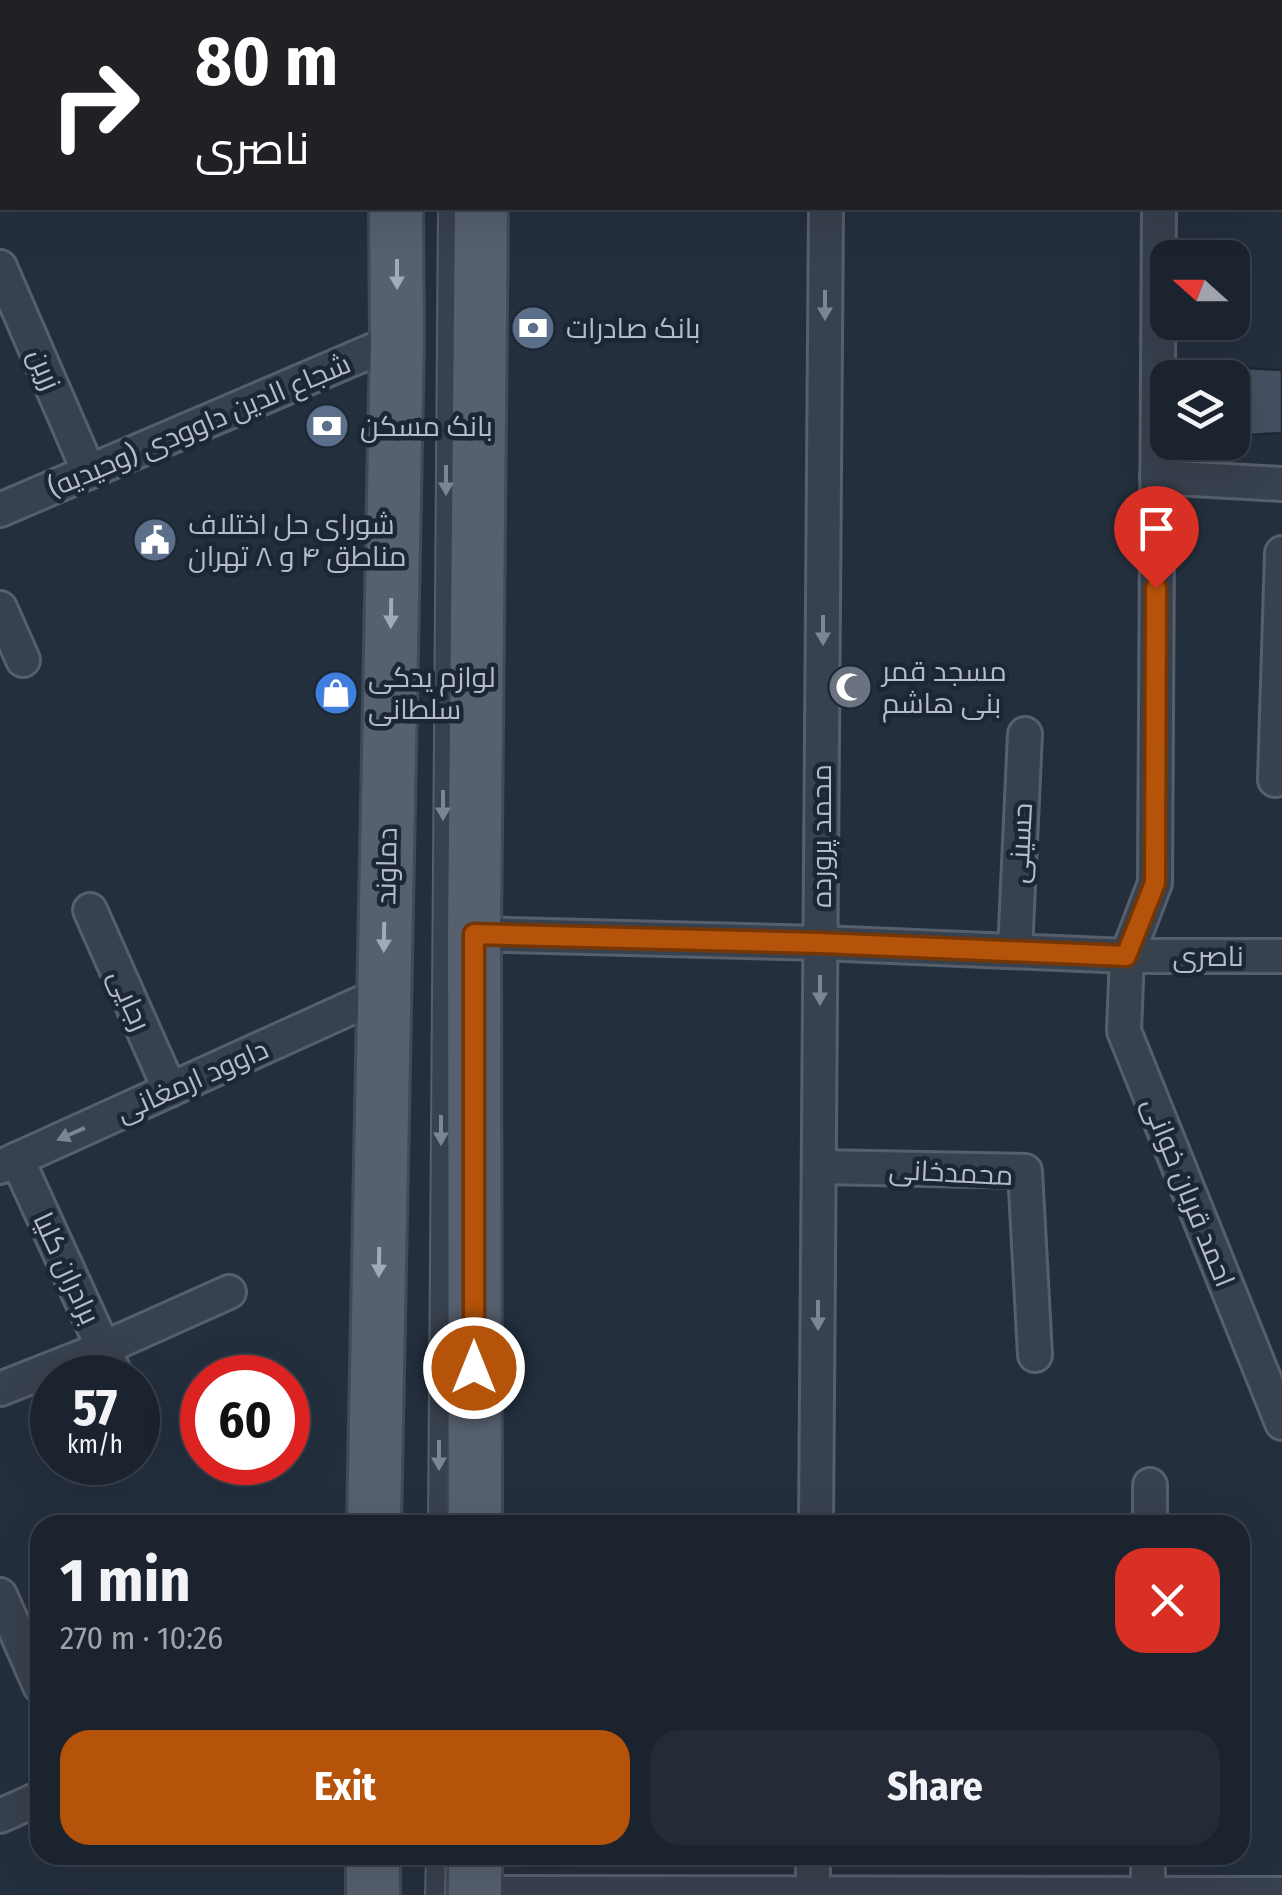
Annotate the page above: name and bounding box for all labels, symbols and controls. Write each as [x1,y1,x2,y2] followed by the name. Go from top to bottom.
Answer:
[195,20,338,104] text: 80 m
[30,40,160,170] icon: right
[195,122,309,176] text: ناصری
[1150,240,1250,340] north arrow
[1150,240,1250,460] map controls
[389,258,405,290] one-way arrow
[817,289,833,321] one-way arrow
[510,305,556,351] bank icon: بانک صادرات
[566,312,700,345] place label: بانک صادرات
[21,344,68,395] street label: زرین
[43,347,356,506] street label: شجاع الدین داوودی (وحیدیه)
[1150,360,1250,460] button: layers
[304,403,350,449] bank icon: بانک مسکن
[360,410,493,443] place label: بانک مسکن
[437,464,453,496] one-way arrow
[1114,486,1199,589] pin
[1129,501,1184,556] icon: arrive
[188,508,407,573] place label: شورای حل اختلاف مناطق ۴ و ۸ تهران
[132,517,178,563] public building icon: شورای حل اختلاف مناطق ۴ و ۸ تهران
[383,597,399,629] one-way arrow
[815,614,831,646] one-way arrow
[880,655,1007,723] place label: مسجد قمر بنی هاشم
[368,661,496,726] place label: لوازم یدکی سلطانی
[827,664,873,710] mosque icon: مسجد قمر بنی هاشم
[313,670,359,716] shop icon: لوازم یدکی سلطانی
[805,764,840,908] street label: محمد پرورده
[435,789,451,821] one-way arrow
[1002,802,1039,884] street label: حسینی
[369,827,404,905] street label: دماوند
[376,922,392,954] one-way arrow
[1172,940,1244,973] street label: ناصری
[102,965,158,1036] street label: رجایی
[812,974,828,1006] one-way arrow
[111,1032,273,1129] street label: داوود ارمغانی
[1136,1093,1242,1292] street label: احمد قربان خوانی
[433,1114,449,1146] one-way arrow
[56,1126,85,1143] one-way arrow
[888,1153,1014,1192] street label: محمدخانی
[26,1207,107,1329] street label: برادران کلیا
[370,1247,386,1279] one-way arrow
[809,1299,825,1331] one-way arrow
[422,1316,526,1420] position arrow
[180,1355,310,1485] speed limit sign: 60
[73,1378,117,1438] text: 57
[67,1430,123,1460] text: km/h
[430,1439,446,1471] one-way arrow
[60,1545,191,1617] text: 1 min
[1115,1548,1220,1653] button: close
[60,1619,223,1657] text: 270 m · 10:26
[60,1730,630,1845] button: Exit
[650,1730,1220,1845] button: Share

